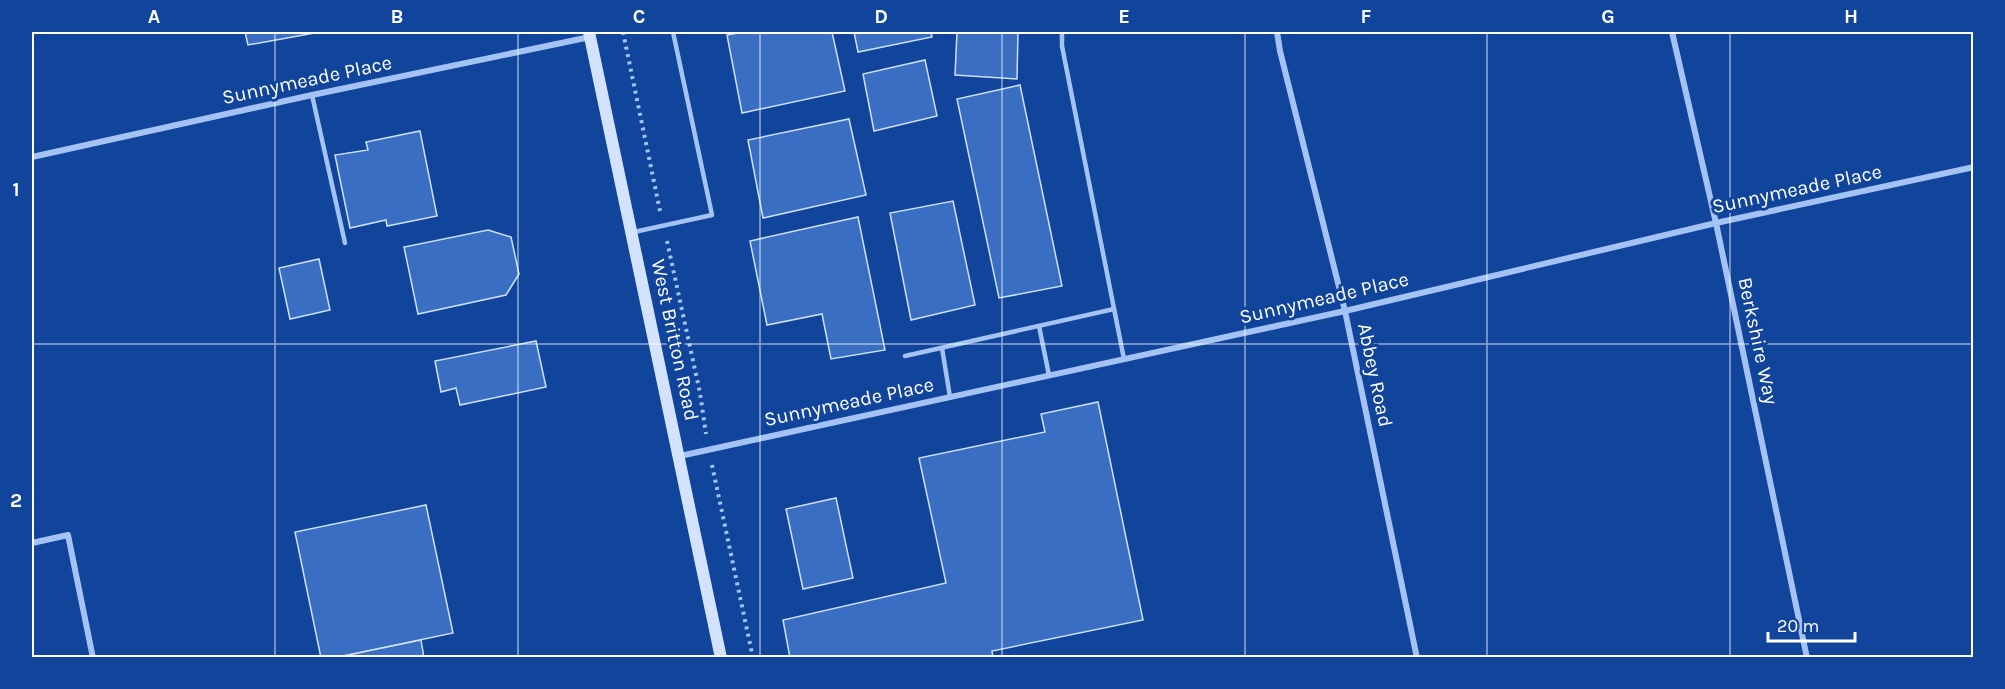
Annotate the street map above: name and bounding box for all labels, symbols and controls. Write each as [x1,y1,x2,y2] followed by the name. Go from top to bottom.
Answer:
[148,5,161,28] text: A
[391,5,403,28] text: B
[633,5,645,28] text: C
[874,5,888,28] text: D
[1118,5,1130,28] text: E
[1361,5,1372,28] text: F
[1601,5,1615,28] text: G
[1844,5,1858,28] text: H
[220,51,394,109] street label: Sunnymeade Place
[1710,160,1884,218] street label: Sunnymeade Place
[12,178,20,201] text: 1
[647,257,703,423] street label: West Britton Road
[1237,267,1411,329] street label: Sunnymeade Place
[1733,275,1783,407] street label: Berkshire Way
[1353,321,1397,429] street label: Abbey Road
[762,373,936,431] street label: Sunnymeade Place
[10,489,22,512] text: 2
[1768,605,1855,643] scale bar
[1777,615,1819,637] text: 20 m

